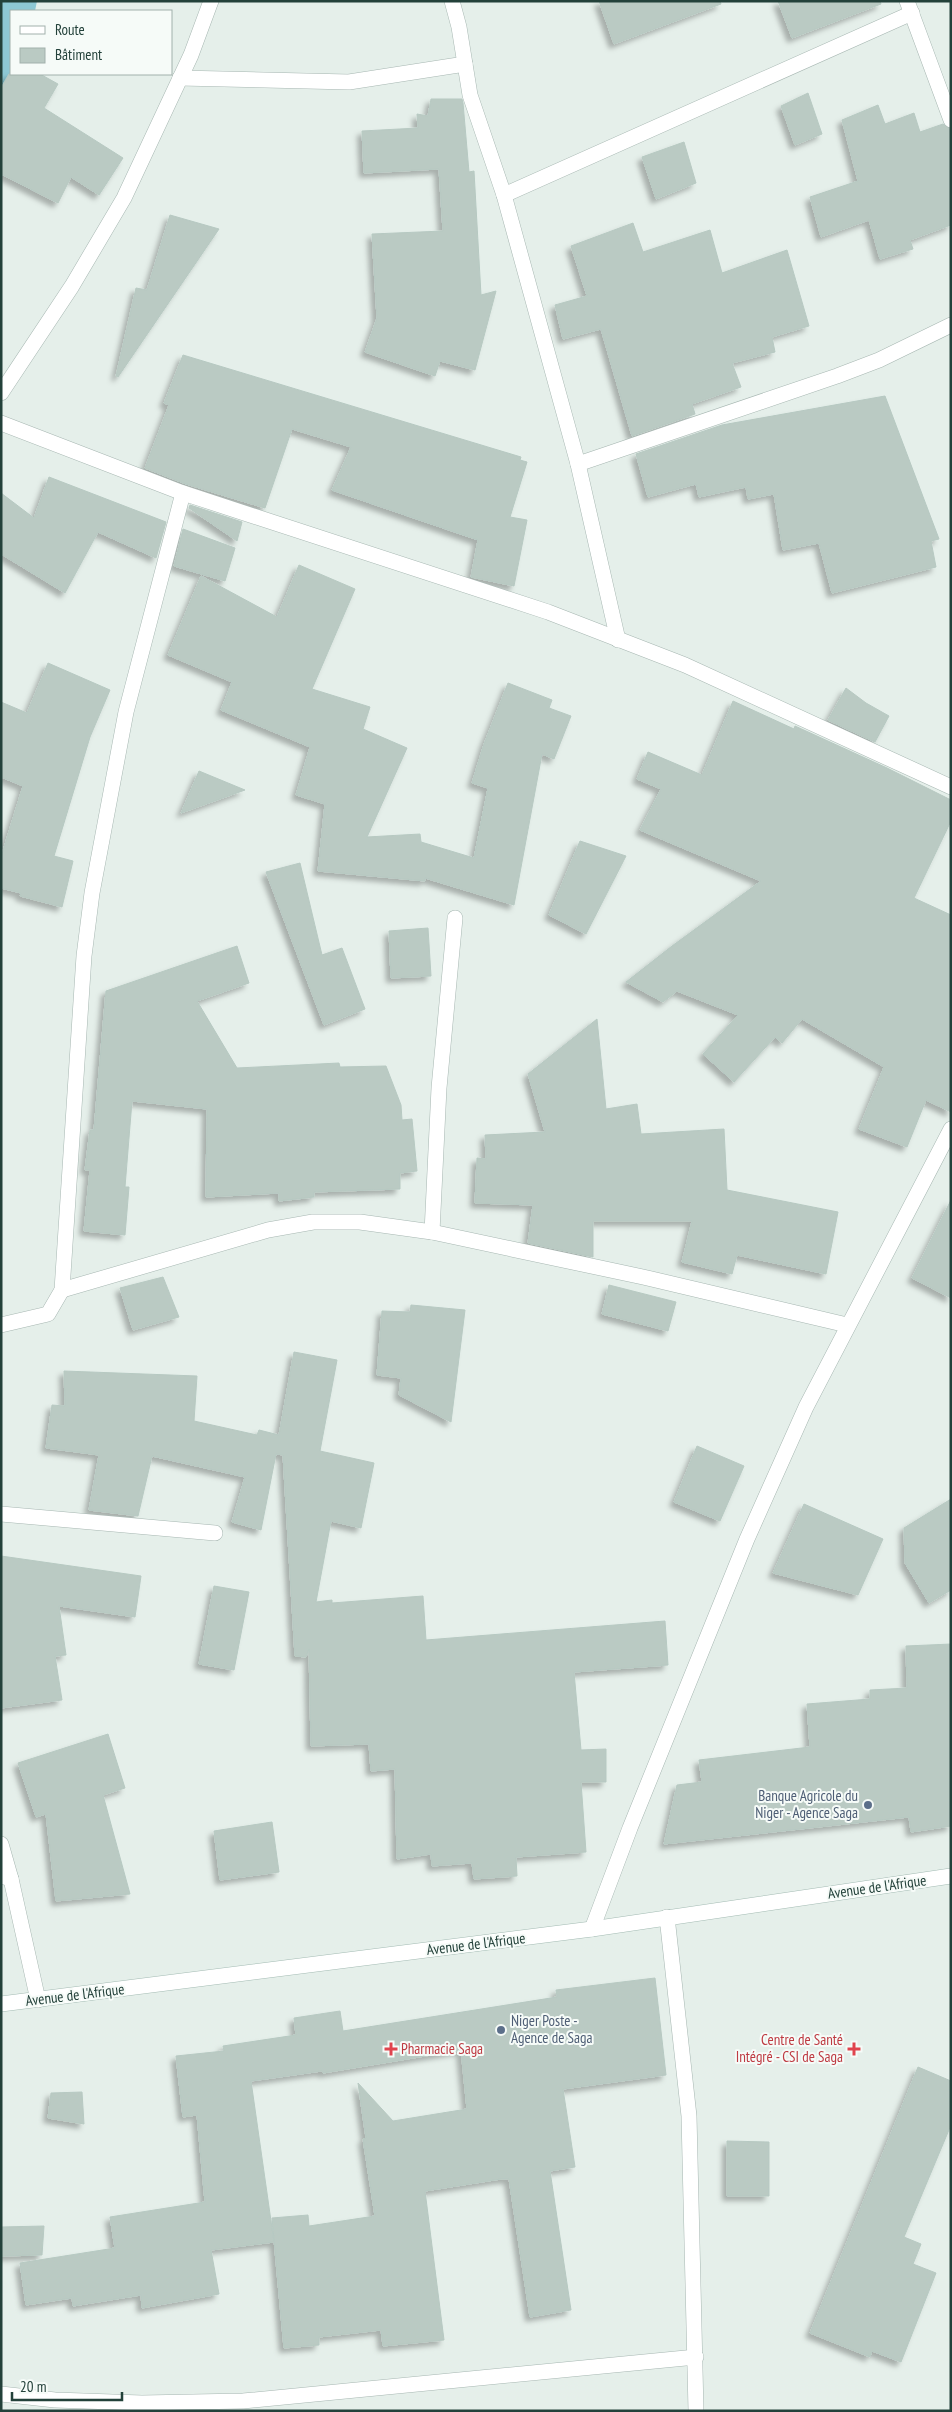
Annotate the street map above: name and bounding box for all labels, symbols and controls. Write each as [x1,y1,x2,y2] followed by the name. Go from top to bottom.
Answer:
[10,10,172,75] legend
[55,20,85,39] text: Route
[55,45,102,64] text: Bâtiment
[755,1786,858,1822] place label: Banque Agricole du Niger - Agence Saga
[862,1799,874,1811] marker: Banque Agricole du Niger - Agence Saga
[826,1870,927,1903] street label: Avenue de l'Afrique
[426,1928,526,1959] street label: Avenue de l'Afrique
[25,1979,125,2010] street label: Avenue de l'Afrique
[511,2011,592,2047] place label: Niger Poste - Agence de Saga
[495,2024,507,2036] marker: Niger Poste - Agence de Saga
[736,2030,843,2066] place label: Centre de Santé Intégré - CSI de Saga
[401,2039,483,2058] place label: Pharmacie Saga
[847,2042,861,2056] marker: Centre de Santé Intégré - CSI de Saga
[385,2043,397,2055] marker: Pharmacie Saga
[12,2370,122,2402] scale bar
[20,2377,46,2396] text: 20 m

